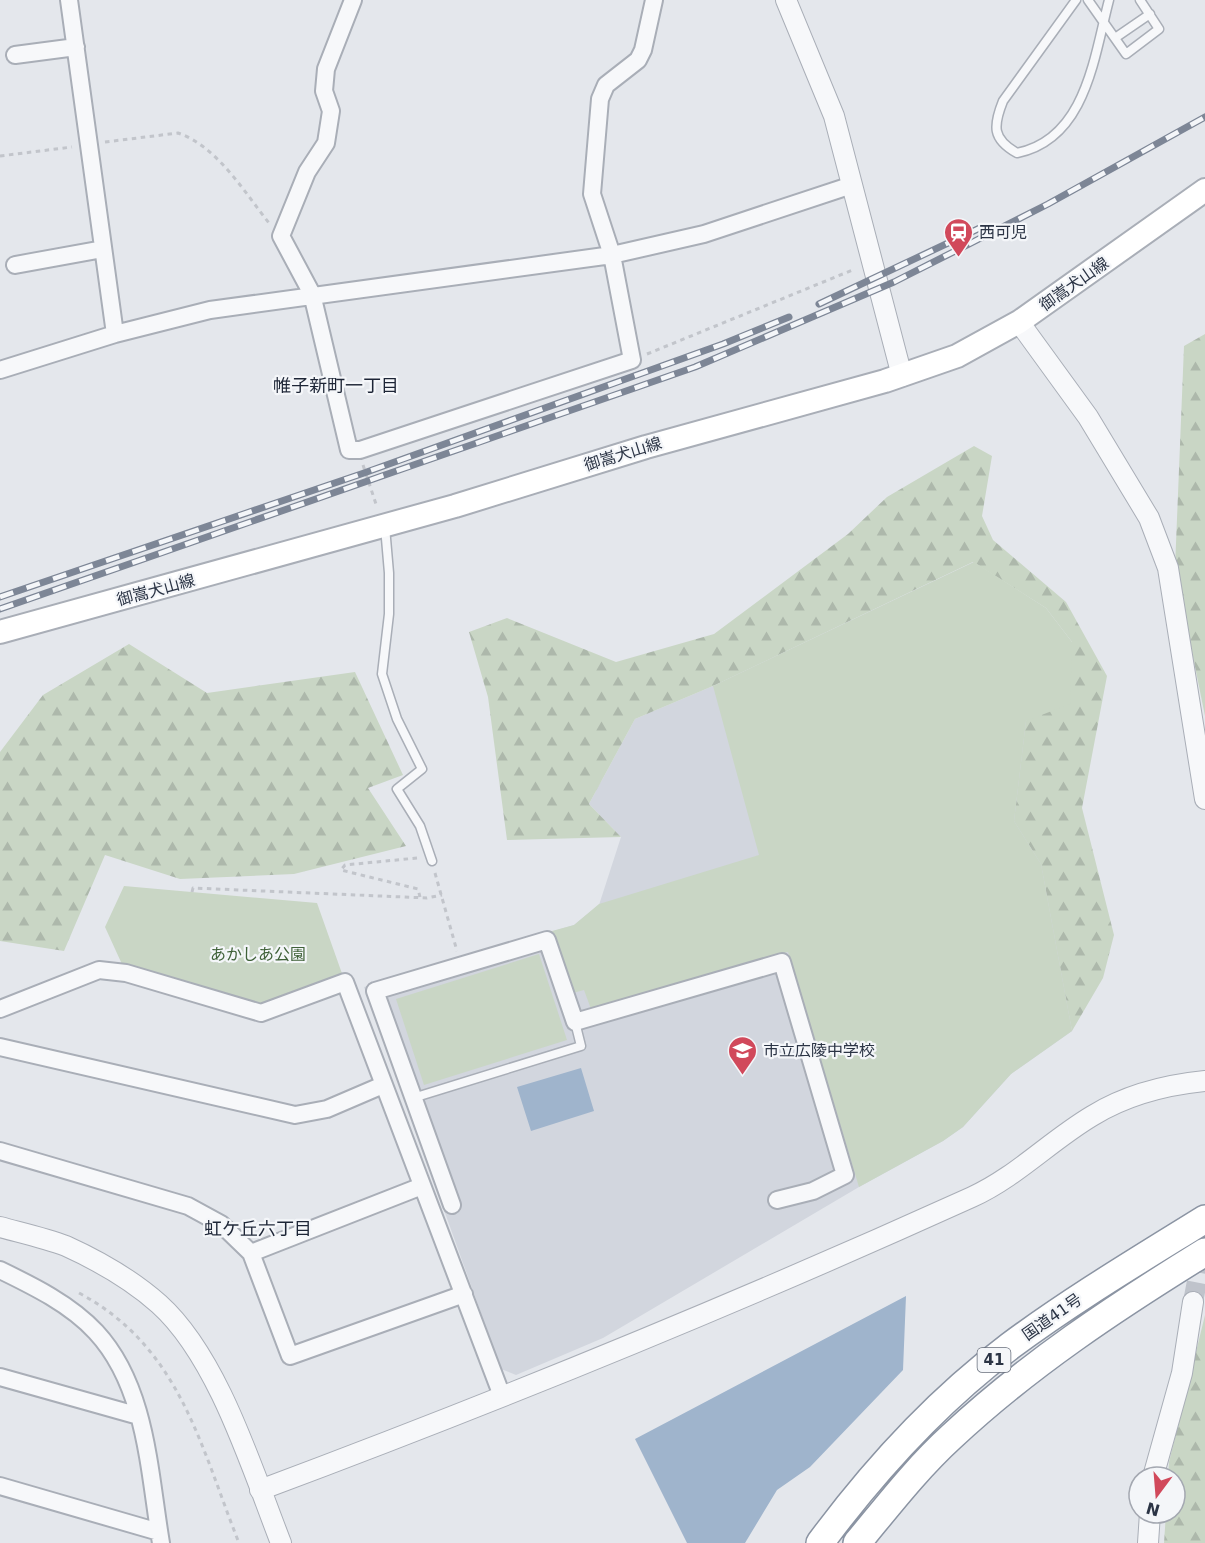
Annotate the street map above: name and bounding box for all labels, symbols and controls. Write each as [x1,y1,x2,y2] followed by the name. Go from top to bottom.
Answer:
[942,216,974,258] station icon: 西可児
[979,223,1027,242] place label: 西可児
[1036,253,1112,315] street label: 御嵩犬山線
[273,375,399,396] district label: 帷子新町一丁目
[582,433,664,475] street label: 御嵩犬山線
[115,570,197,610] street label: 御嵩犬山線
[210,945,306,964] park label: あかしあ公園
[726,1034,758,1076] school or university icon: 市立広陵中学校
[763,1041,875,1060] place label: 市立広陵中学校
[204,1218,312,1239] district label: 虹ケ丘六丁目
[1019,1290,1085,1344] street label: 国道41号
[978,1348,1010,1372] road number: 41
[1127,1465,1187,1525] north arrow
[1144,1498,1162,1520] text: N

